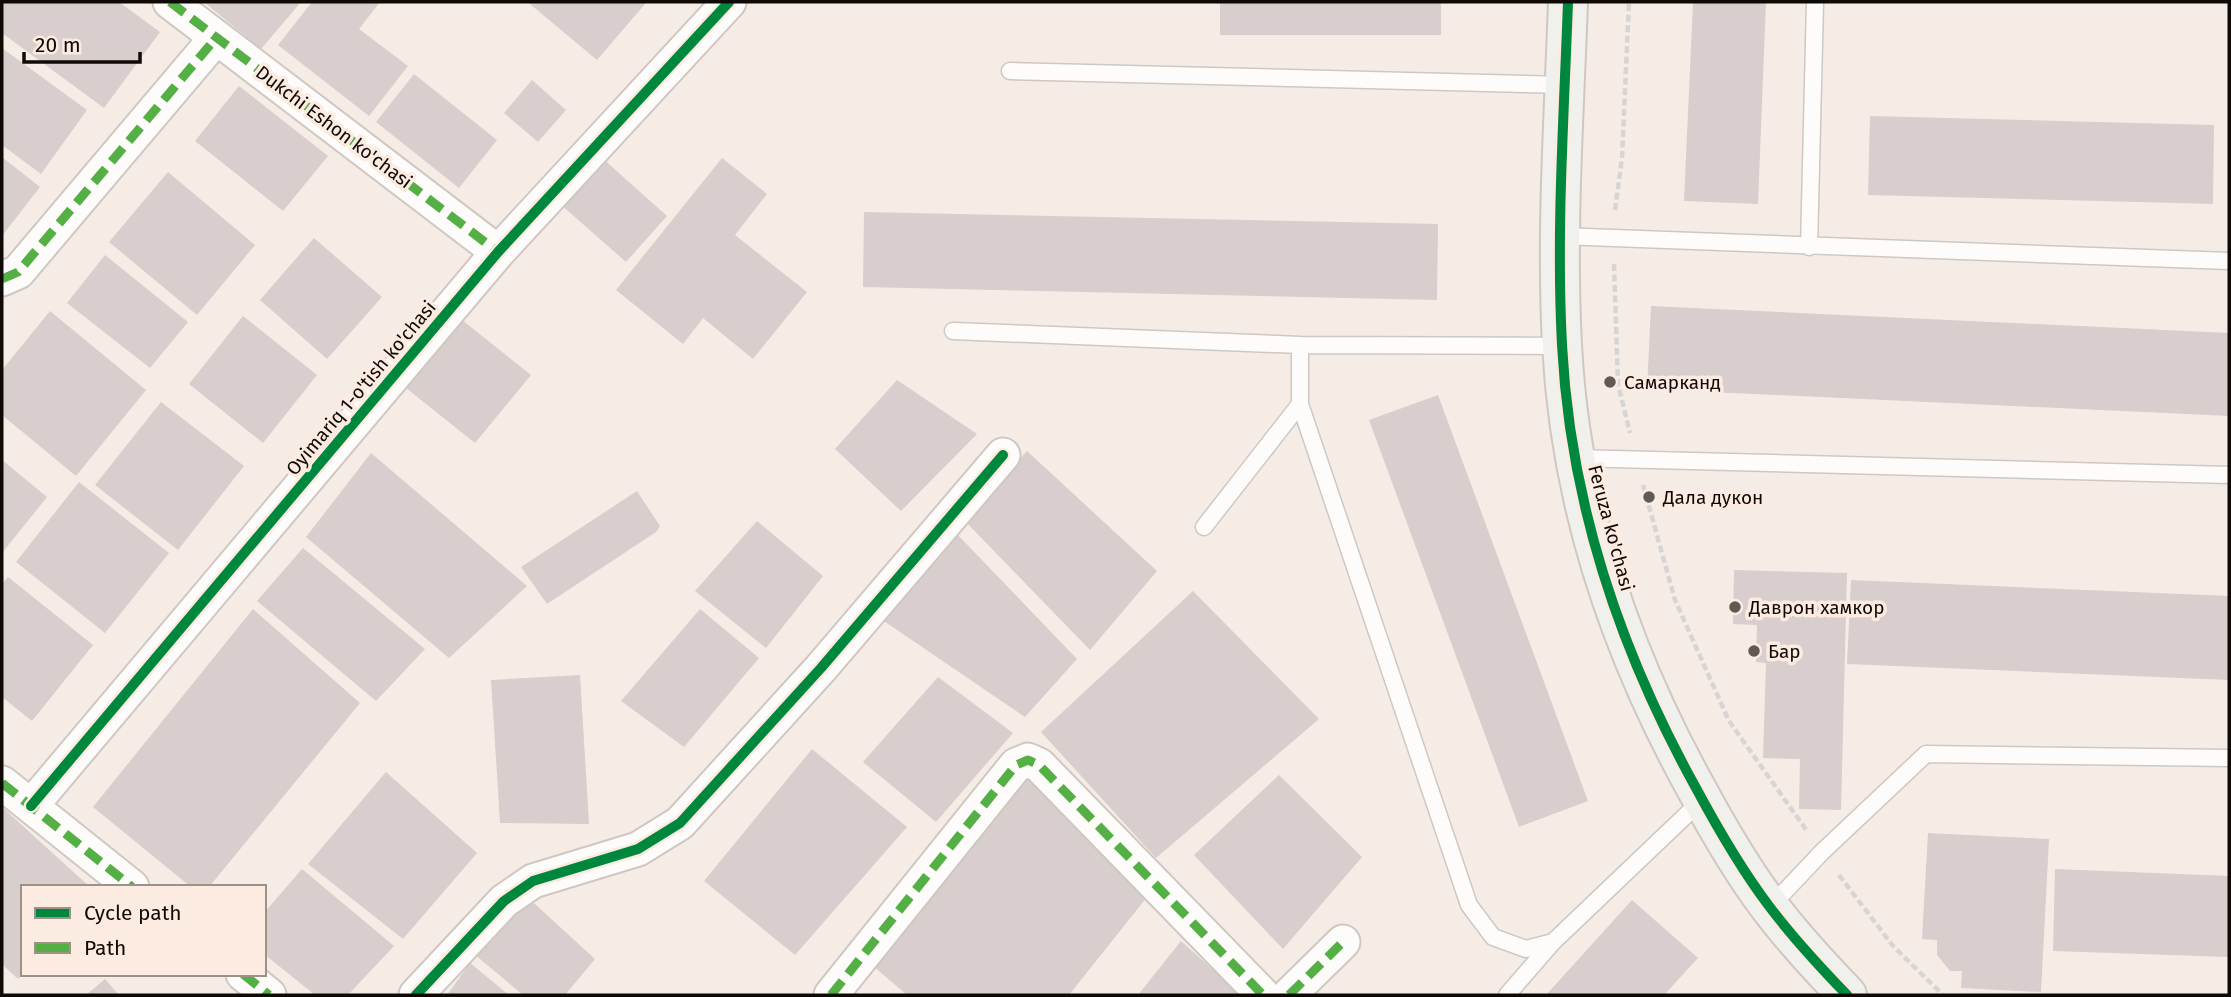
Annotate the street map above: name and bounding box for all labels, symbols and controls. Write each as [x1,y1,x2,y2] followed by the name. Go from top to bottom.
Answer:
[24,21,140,65] scale bar
[35,32,81,58] text: 20 m
[251,61,417,193] street label: Dukchi Eshon ko'chasi
[281,296,441,480] street label: Oyimariq 1-o'tish ko'chasi
[1624,371,1721,394] place label: Самарканд
[1602,374,1618,390] marker: Самарканд
[1583,462,1639,594] street label: Feruza ko'chasi
[1662,486,1763,509] place label: Дала дукон
[1641,489,1657,505] marker: Дала дукон
[1748,596,1884,619] place label: Даврон хамкор
[1727,599,1743,615] marker: Даврон хамкор
[1768,640,1801,663] place label: Бар
[1746,643,1762,659] marker: Бар
[21,885,266,976] legend
[84,900,182,926] text: Cycle path
[84,935,126,961] text: Path

